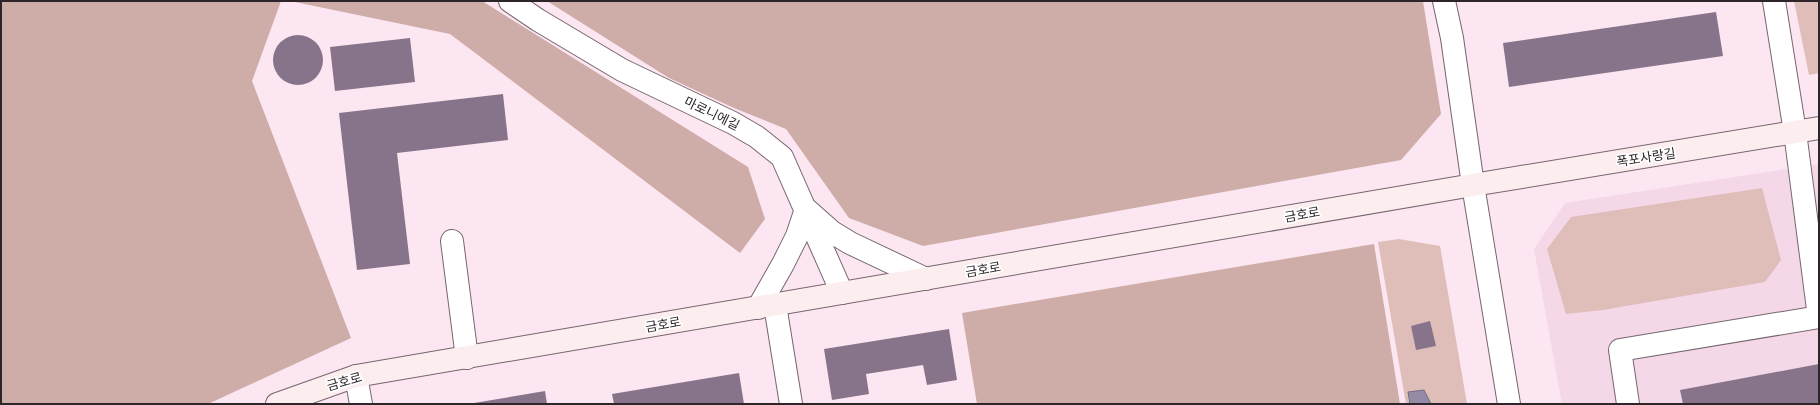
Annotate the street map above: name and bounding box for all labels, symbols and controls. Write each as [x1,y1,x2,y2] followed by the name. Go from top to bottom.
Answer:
[682,93,742,133] street label: 마로니에길
[1615,144,1677,170] street label: 폭포사랑길
[1283,203,1321,225] street label: 금호로
[964,258,1002,280] street label: 금호로
[644,313,682,335] street label: 금호로
[325,368,363,394] street label: 금호로

